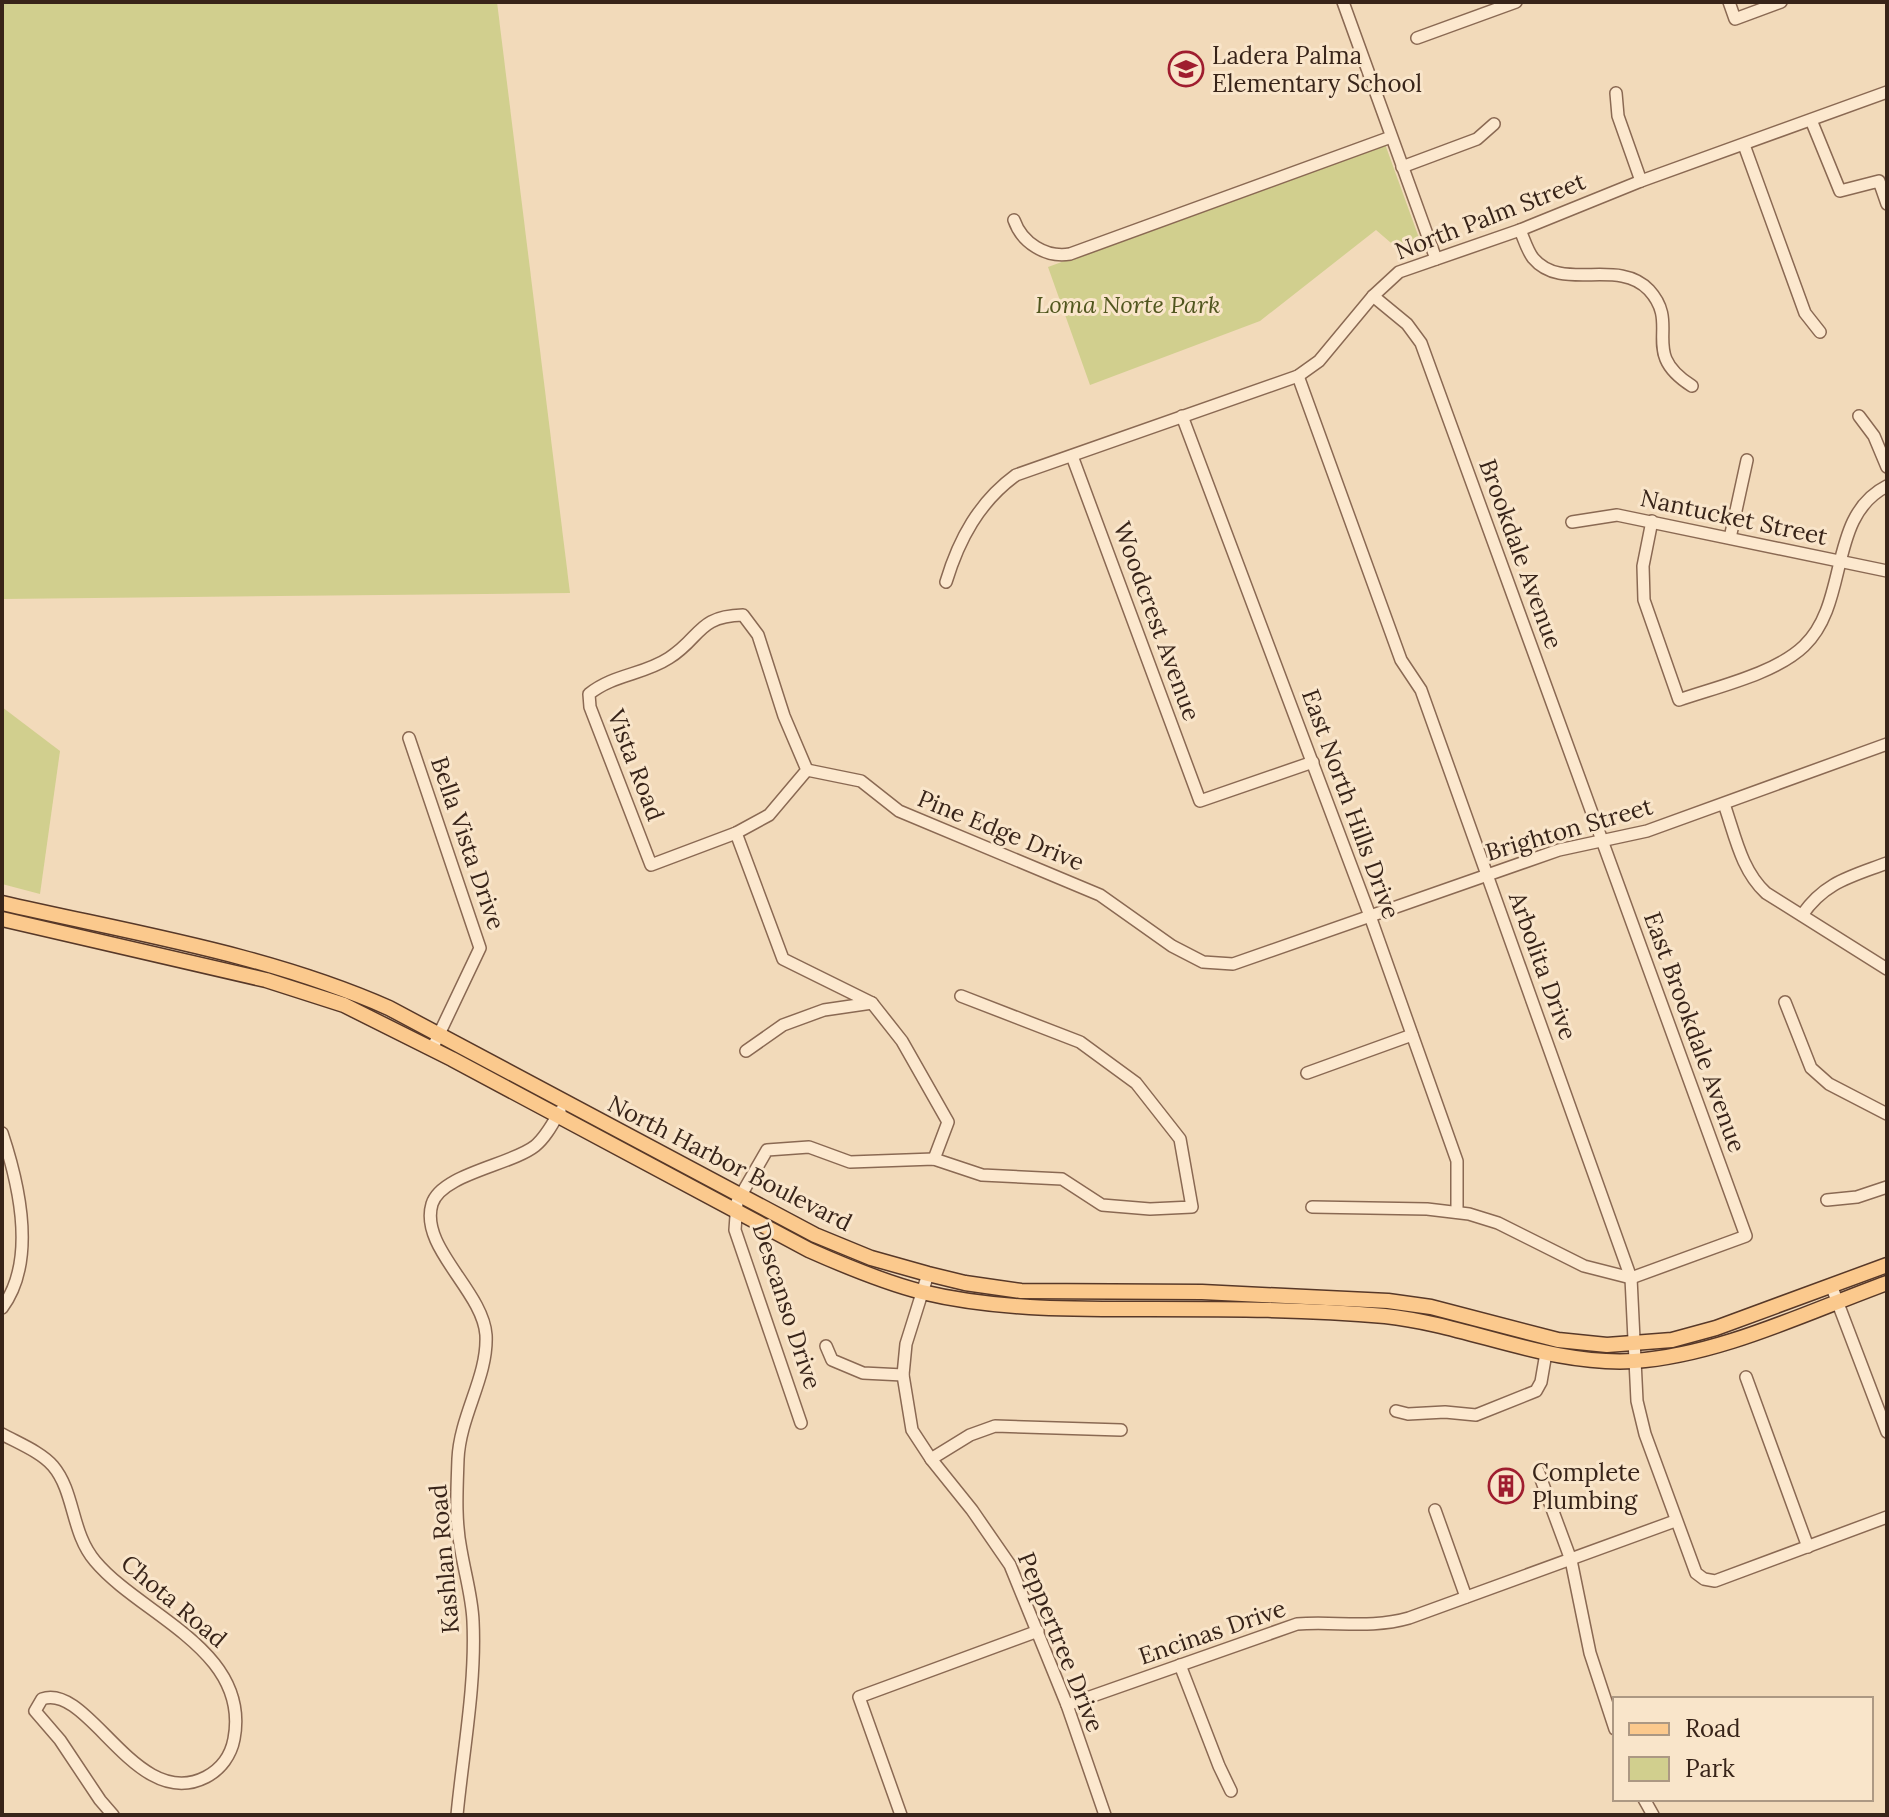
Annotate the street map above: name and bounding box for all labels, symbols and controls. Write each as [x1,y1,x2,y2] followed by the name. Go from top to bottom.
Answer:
[1212,40,1422,99] place label: Ladera Palma Elementary School
[1167,50,1205,88] school or university icon: Ladera Palma Elementary School
[1390,165,1590,267] street label: North Palm Street
[1036,289,1220,320] park label: Loma Norte Park
[1472,455,1570,653] street label: Brookdale Avenue
[1638,482,1831,552] street label: Nantucket Street
[1107,517,1207,725] street label: Woodcrest Avenue
[1295,685,1407,923] street label: East North Hills Drive
[600,704,671,825] street label: Vista Road
[424,752,512,934] street label: Bella Vista Drive
[913,782,1089,878] street label: Pine Edge Drive
[1482,790,1657,868] street label: Brighton Street
[1502,887,1584,1044] street label: Arbolita Drive
[1637,907,1753,1157] street label: East Brookdale Avenue
[603,1088,857,1238] street label: North Harbor Boulevard
[746,1219,828,1393] street label: Descanso Drive
[1532,1457,1640,1516] place label: Complete Plumbing
[1487,1467,1525,1505] building icon: Complete Plumbing
[422,1483,466,1635] street label: Kashlan Road
[115,1548,233,1654] street label: Chota Road
[1011,1548,1111,1736] street label: Peppertree Drive
[1134,1592,1290,1672] street label: Encinas Drive
[1613,1697,1873,1801] legend
[1685,1713,1741,1744] text: Road
[1685,1753,1735,1784] text: Park

